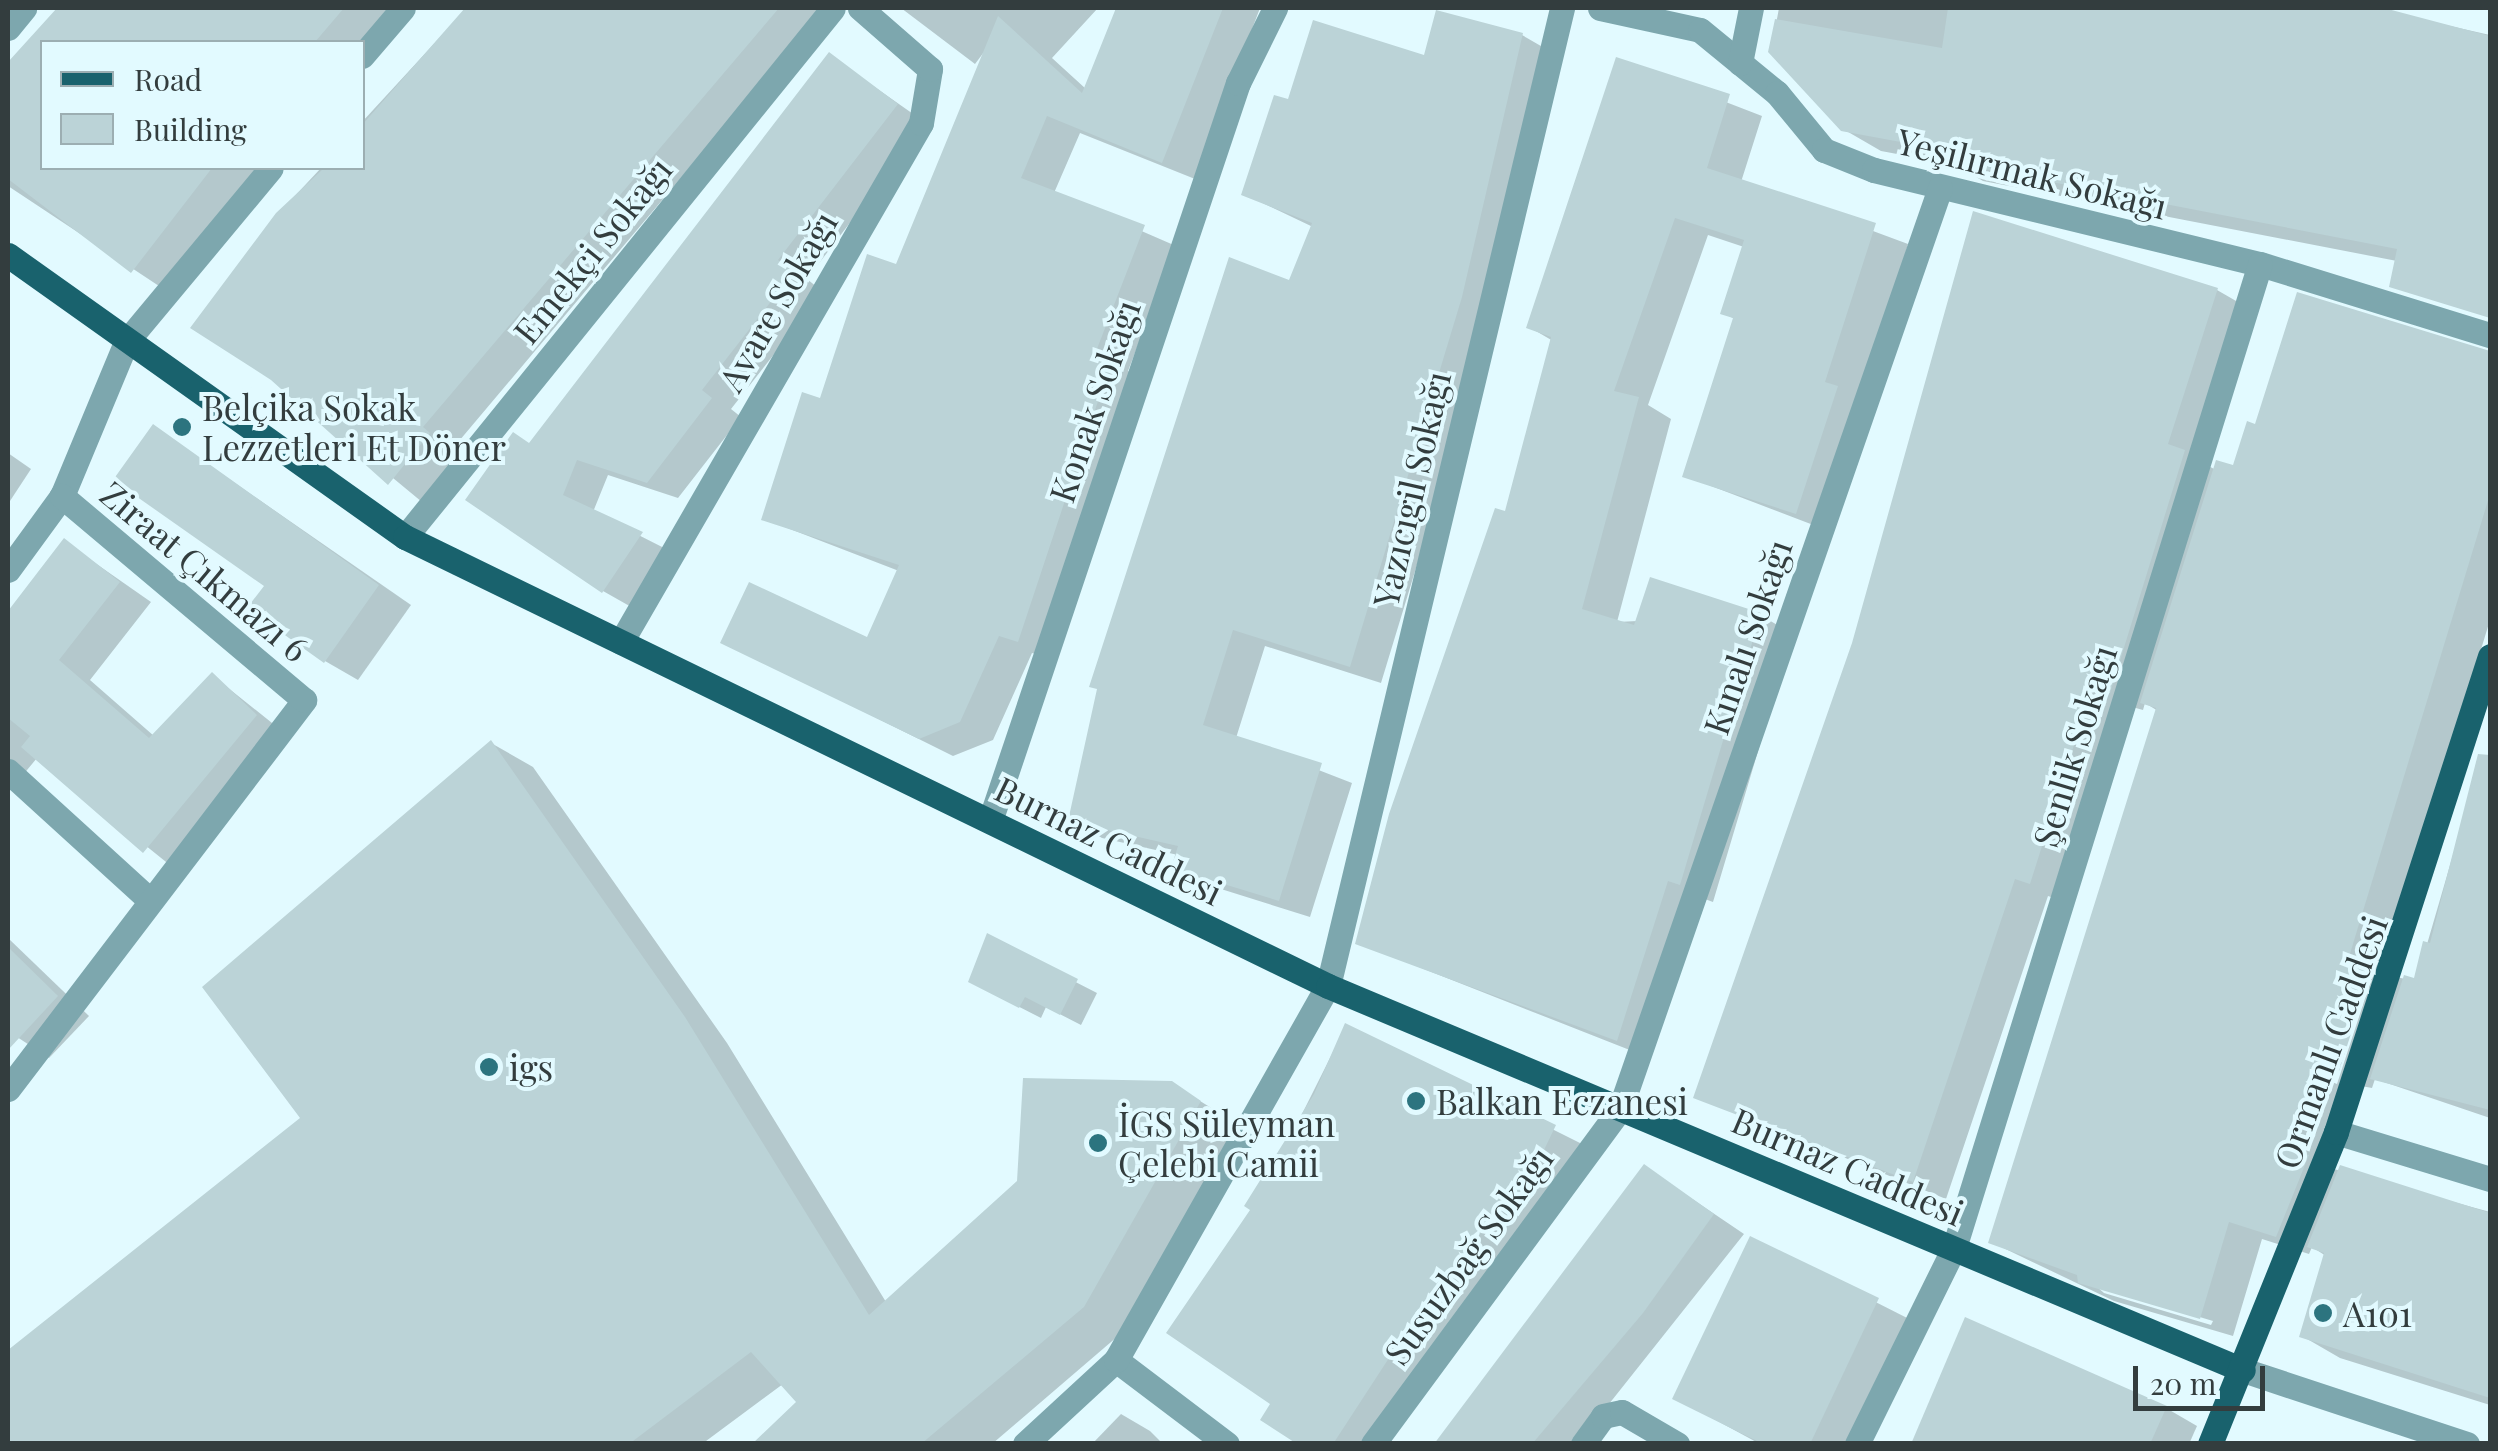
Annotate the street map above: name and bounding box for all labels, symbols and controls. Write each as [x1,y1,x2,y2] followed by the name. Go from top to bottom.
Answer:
[40,40,365,170] legend
[134,59,202,99] text: Road
[134,109,247,149] text: Building
[1893,119,2171,227] street label: Yeşilırmak Sokağı
[504,149,680,351] street label: Emekçi Sokağı
[709,204,845,398] street label: Avare Sokağı
[1040,294,1148,508] street label: Konak Sokağı
[1364,367,1458,611] street label: Yazıcıgil Sokağı
[202,386,507,468] place label: Belçika Sokak Lezzetleri Et Döner
[171,416,193,438] marker: Belçika Sokak Lezzetleri Et Döner
[93,472,317,670] street label: Ziraat Çıkmazı 6
[1694,534,1800,740] street label: Kınalı Sokağı
[2023,640,2125,852] street label: Şenlik Sokağı
[989,767,1229,913] street label: Burnaz Caddesi
[2265,910,2395,1174] street label: Ormanlı Caddesi
[509,1046,553,1088] place label: igs
[478,1056,500,1078] marker: igs
[1436,1080,1688,1122] place label: Balkan Eczanesi
[1405,1090,1427,1112] marker: Balkan Eczanesi
[1726,1098,1970,1234] street label: Burnaz Caddesi
[1118,1102,1335,1184] place label: İGS Süleyman Çelebi Camii
[1087,1132,1109,1154] marker: İGS Süleyman Çelebi Camii
[1375,1138,1561,1372] street label: Susuzbağ Sokağı
[2343,1292,2412,1334] place label: A101
[2312,1302,2334,1324] marker: A101
[2138,1346,2270,1408] scale bar
[2150,1363,2216,1403] text: 20 m

